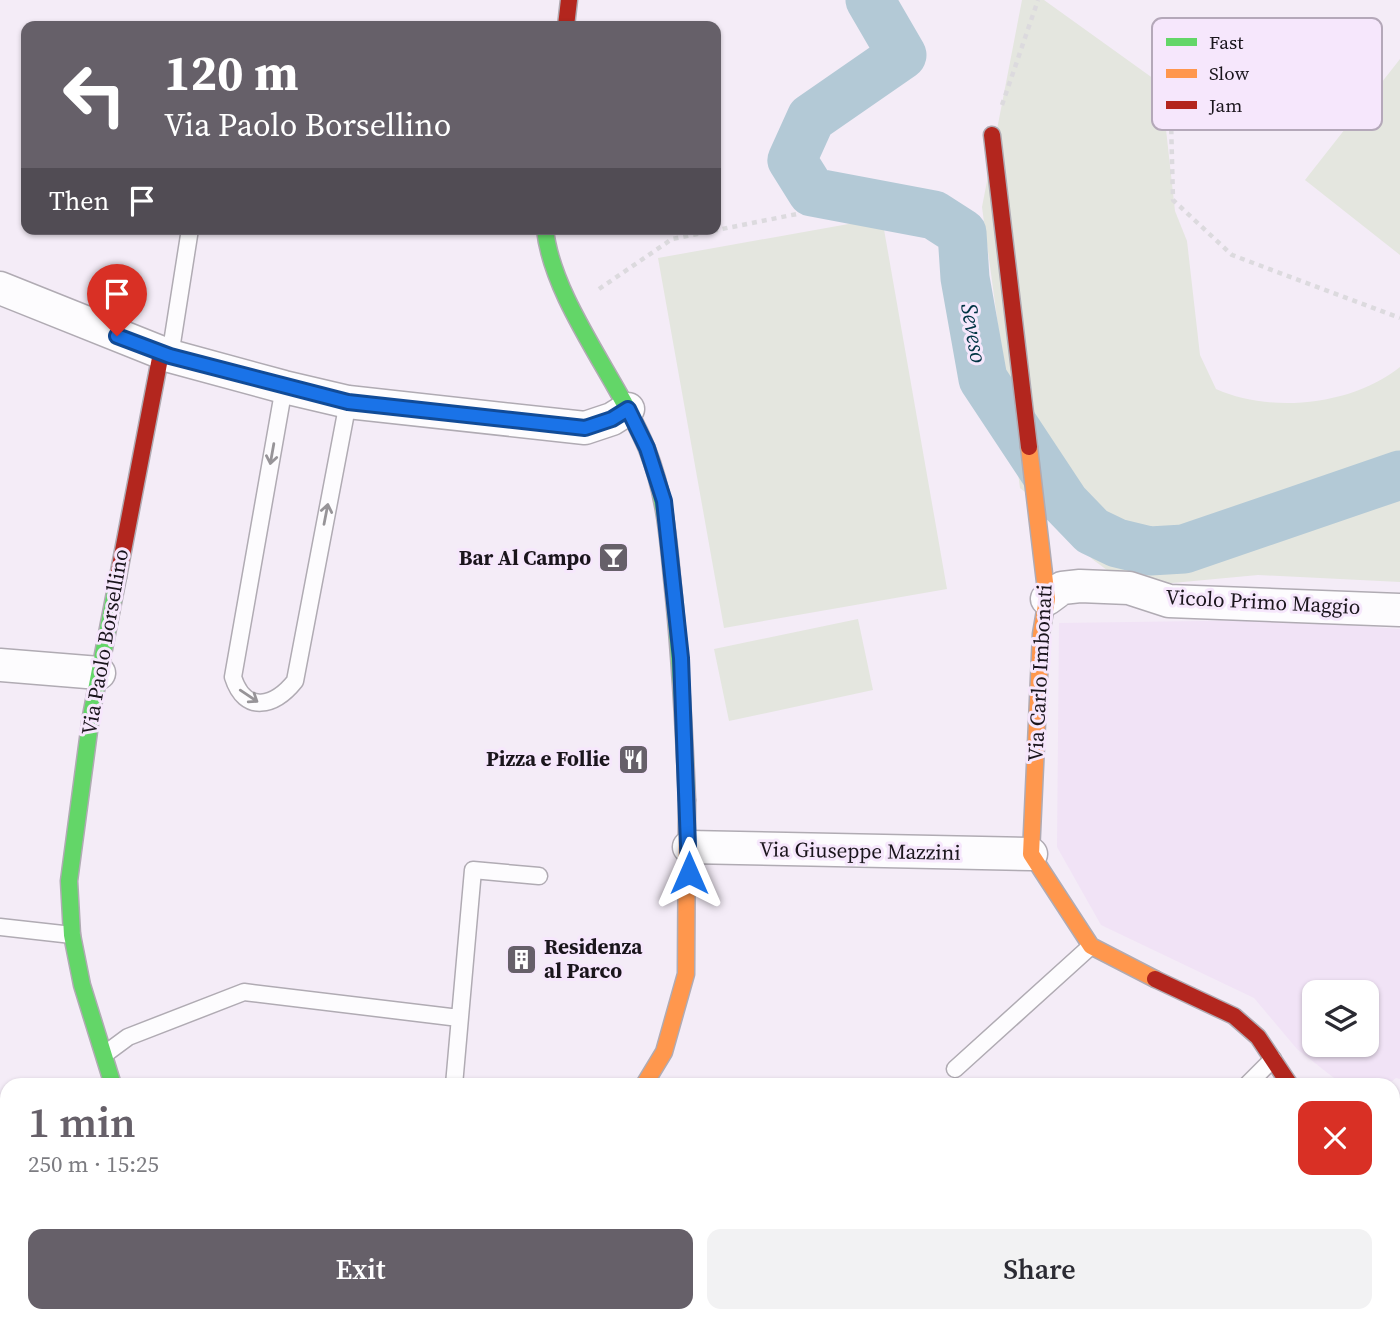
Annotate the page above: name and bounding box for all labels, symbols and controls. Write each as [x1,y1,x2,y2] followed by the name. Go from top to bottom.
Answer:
[1152,18,1382,130] legend
[1209,29,1244,55] text: Fast
[164,39,299,106] text: 120 m
[49,49,140,140] icon: left
[1209,60,1250,86] text: Slow
[1208,92,1242,118] text: Jam
[164,103,451,147] text: Via Paolo Borsellino
[123,182,161,220] icon: arrive
[49,183,109,219] text: Then
[87,264,147,336] pin
[98,275,136,313] icon: arrive
[953,301,995,365] water label: Seveso
[265,442,279,465] one-way arrow
[320,503,334,526] one-way arrow
[597,541,631,575] bar icon: Bar Al Campo
[459,543,591,572] place label: Bar Al Campo
[74,547,135,737] street label: Via Paolo Borsellino
[1165,582,1361,621] street label: Vicolo Primo Maggio
[1020,584,1059,762] street label: Via Carlo Imbonati
[239,688,258,703] one-way arrow
[616,742,650,776] restaurant icon: Pizza e Follie
[486,744,610,773] place label: Pizza e Follie
[759,834,961,867] street label: Via Giuseppe Mazzini
[652,836,726,910] position arrow
[544,932,643,985] place label: Residenza al Parco
[504,942,538,976] building icon: Residenza al Parco
[1302,980,1379,1057] map controls
[1302,980,1379,1057] button: layers
[28,1093,136,1151] text: 1 min
[1298,1101,1372,1175] button: close
[28,1148,159,1180] text: 250 m · 15:25
[28,1229,693,1309] button: Exit
[707,1229,1372,1309] button: Share

